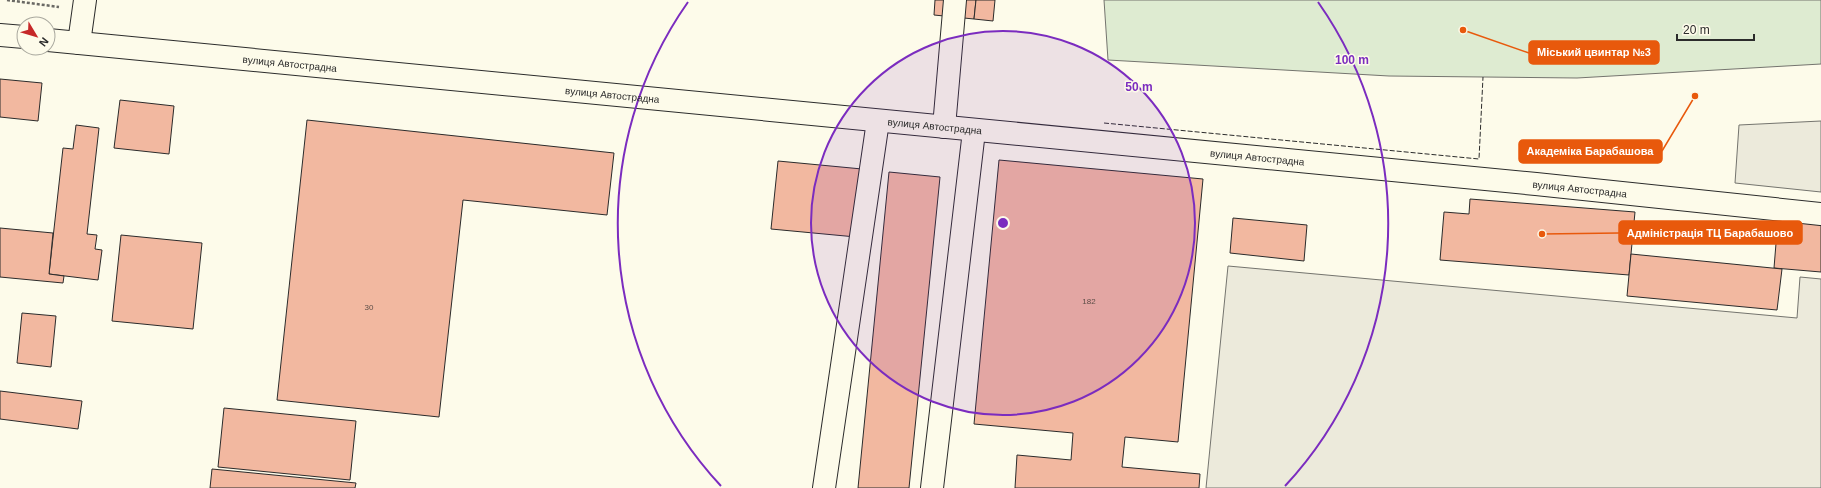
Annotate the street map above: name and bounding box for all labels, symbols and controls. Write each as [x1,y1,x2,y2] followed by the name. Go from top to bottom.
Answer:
[16,16,56,56] north arrow
[1677,16,1754,42] scale bar
[1683,23,1710,37] text: 20 m
[37,35,51,49] text: N
[1529,41,1659,64] callout: Міський цвинтар №3
[1537,46,1651,58] text: Міський цвинтар №3
[242,53,338,73] street label: вулиця Автострадна
[1335,53,1369,67] text: 100 m
[1125,80,1153,94] text: 50 m
[565,85,660,105] street label: вулиця Автострадна
[887,116,983,136] street label: вулиця Автострадна
[1519,140,1662,163] callout: Академіка Барабашова
[1527,145,1654,157] text: Академіка Барабашова
[1210,147,1305,167] street label: вулиця Автострадна
[1532,178,1628,199] street label: вулиця Автострадна
[996,216,1010,230] centre of rings
[1619,221,1802,244] callout: Адміністрація ТЦ Барабашово
[1627,227,1793,239] text: Адміністрація ТЦ Барабашово
[1082,297,1096,306] house number: 182
[365,303,374,312] house number: 30

